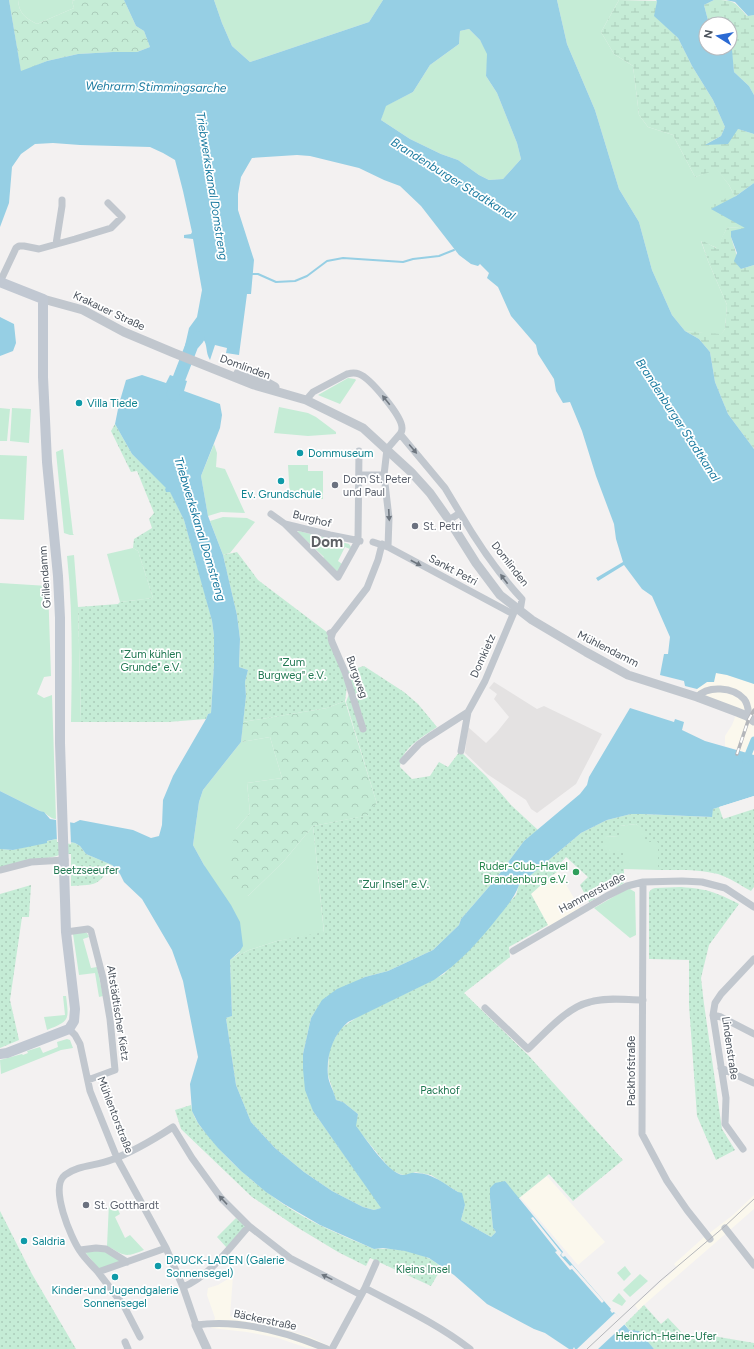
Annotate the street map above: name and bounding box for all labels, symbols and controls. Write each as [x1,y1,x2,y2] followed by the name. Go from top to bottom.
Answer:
[698,16,738,56] north arrow
[701,29,716,40] text: N
[85,79,227,95] water label: Wehrarm Stimmingsarche
[193,111,231,261] water label: Triebwerkskanal Domstreng
[388,135,518,223] water label: Brandenburger Stadtkanal
[71,289,147,333] street label: Krakauer Straße
[218,352,272,382] street label: Domlinden
[633,356,723,484] water label: Brandenburger Stadtkanal
[382,395,391,406] one-way arrow
[87,397,137,410] place label: Villa Tiede
[74,398,84,408] marker: Villa Tiede
[408,443,417,454] one-way arrow
[308,447,373,460] place label: Dommuseum
[295,448,305,458] marker: Dommuseum
[171,455,229,603] water label: Triebwerkskanal Domstreng
[343,473,411,499] place label: Dom St. Peter und Paul
[276,476,286,486] marker: Ev. Grundschule
[330,480,340,490] marker: Dom St. Peter und Paul
[241,488,321,501] place label: Ev. Grundschule
[291,508,334,530] street label: Burghof
[385,509,392,521] one-way arrow
[423,520,462,533] place label: St. Petri
[410,521,420,531] marker: St. Petri
[311,533,343,551] district label: Dom
[489,539,531,589] street label: Domlinden
[36,545,54,609] street label: Grillendamm
[426,552,480,588] street label: Sankt Petri
[410,559,422,566] one-way arrow
[500,573,509,584] one-way arrow
[575,628,641,670] street label: Mühlendamm
[468,632,498,680] street label: Domkietz
[120,648,182,674] park label: "Zum kühlen Grunde" e.V.
[343,654,371,700] street label: Burgweg
[258,656,326,682] park label: "Zum Burgweg" e.V.
[479,860,568,886] place label: Ruder-Club-Havel Brandenburg e.V.
[53,864,119,877] park label: Beetzseeufer
[571,867,581,877] marker: Ruder-Club-Havel Brandenburg e.V.
[557,870,627,916] street label: Hammerstraße
[359,878,429,891] park label: "Zur Insel" e.V.
[104,964,132,1062] street label: Altstädtischer Kietz
[719,1015,741,1081] street label: Lindenstraße
[625,1036,638,1106] street label: Packhofstraße
[94,1075,136,1155] street label: Mühlentorstraße
[420,1084,461,1097] park label: Packhof
[218,1195,228,1205] one-way arrow
[94,1199,159,1212] place label: St. Gotthardt
[81,1200,91,1210] marker: St. Gotthardt
[32,1235,65,1248] place label: Saldria
[19,1236,29,1246] marker: Saldria
[166,1254,284,1280] place label: DRUCK-LADEN (Galerie Sonnensegel)
[153,1261,163,1271] marker: DRUCK-LADEN (Galerie Sonnensegel)
[396,1263,450,1276] park label: Kleins Insel
[110,1272,120,1282] marker: Kinder-und Jugendgalerie Sonnensegel
[321,1274,332,1281] one-way arrow
[51,1284,179,1310] place label: Kinder-und Jugendgalerie Sonnensegel
[232,1307,298,1333] street label: Bäckerstraße
[616,1330,717,1343] park label: Heinrich-Heine-Ufer

